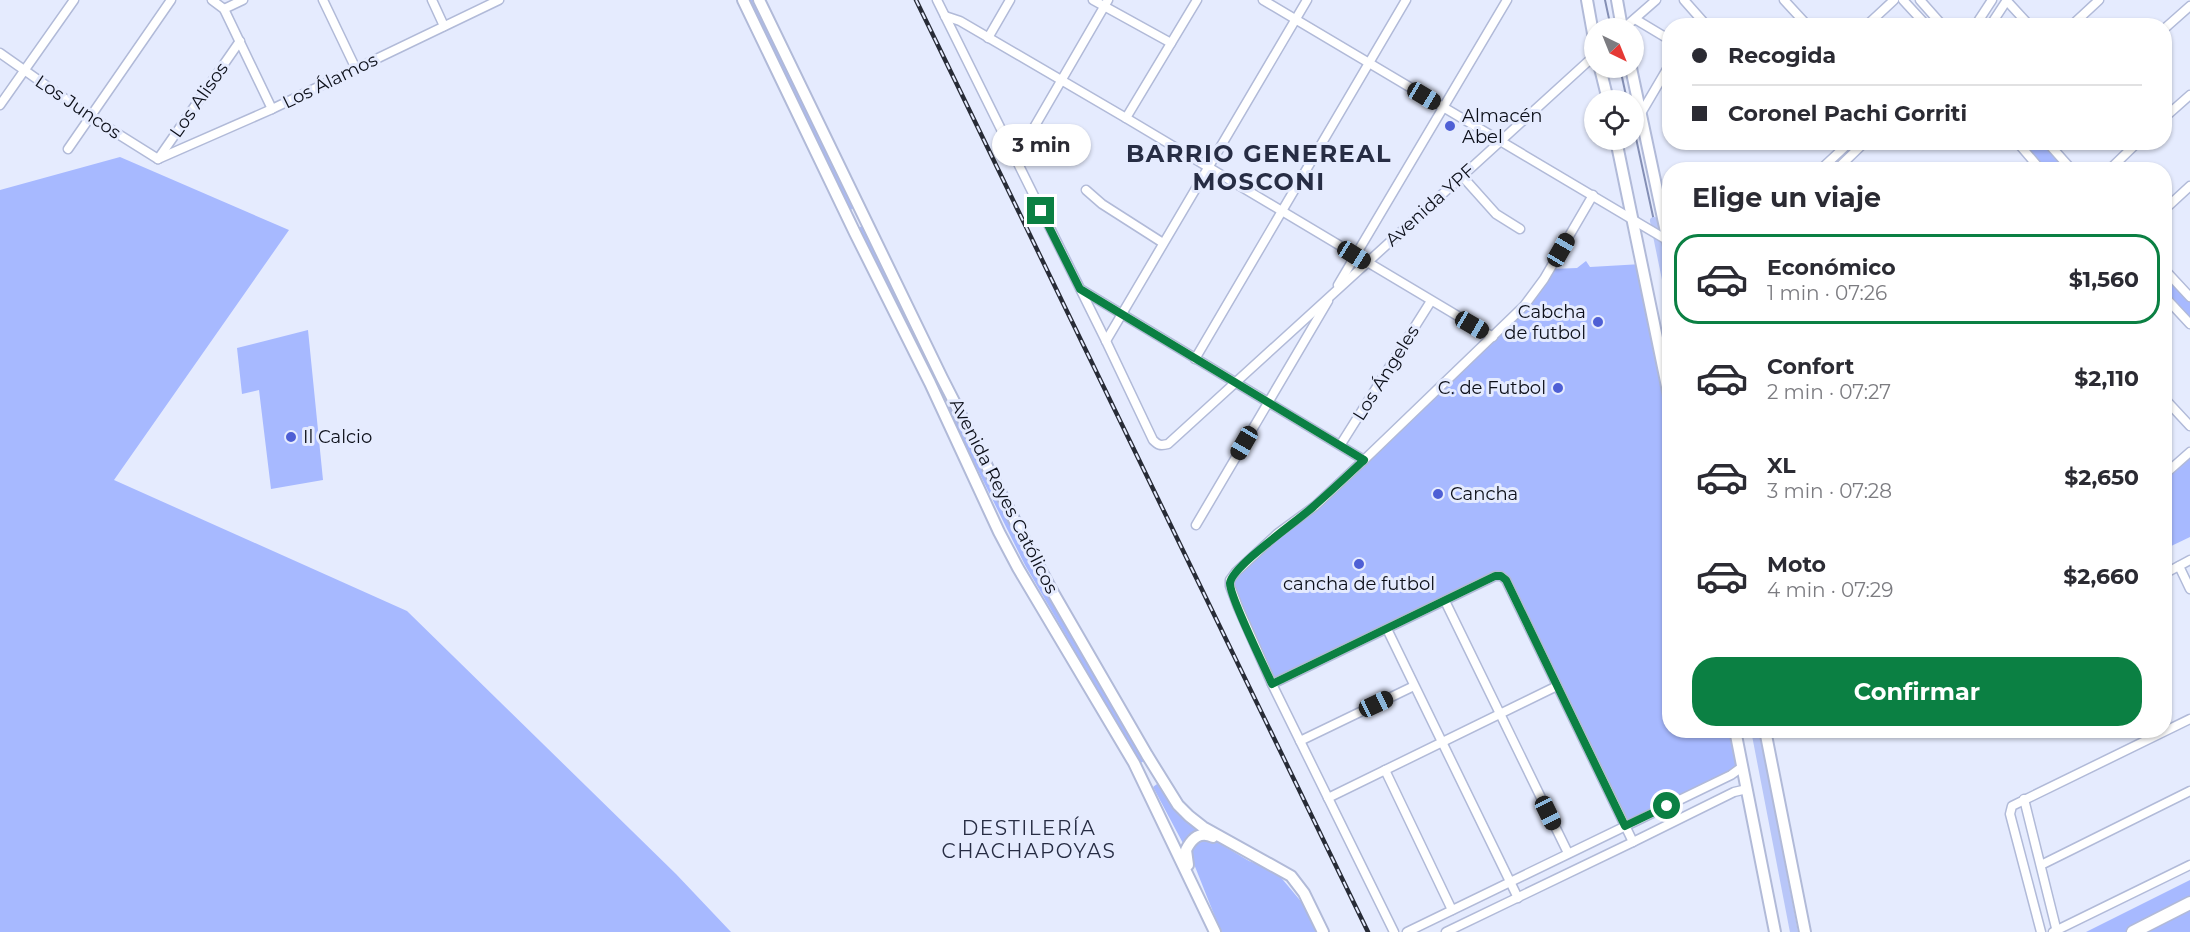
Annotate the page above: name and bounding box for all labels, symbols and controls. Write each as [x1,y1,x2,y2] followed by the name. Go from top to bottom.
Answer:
[1584,18,1644,78] north arrow
[1584,18,1644,150] map controls
[1728,42,1836,69] text: Recogida
[279,48,381,113] street label: Los Álamos
[165,58,233,142] street label: Los Alisos
[31,70,125,144] street label: Los Juncos
[1404,79,1444,113] car
[1584,90,1644,150] button: locate
[1728,100,1967,127] text: Coronel Pachi Gorriti
[1462,105,1542,148] place label: Almacén Abel
[1443,119,1457,133] marker: Almacén Abel
[992,124,1090,166] callout: 3 min
[1012,133,1071,157] text: 3 min
[1126,139,1392,196] district label: BARRIO GENEREAL MOSCONI
[1381,159,1479,251] street label: Avenida YPF
[1692,181,1881,214] text: Elige un viaje
[1027,197,1054,224] route end
[1544,230,1578,270] car
[1334,238,1374,272] car
[1695,252,1749,306] icon: car
[1767,254,1896,281] text: Económico
[2069,266,2139,293] text: $1,560
[1767,281,1887,305] text: 1 min · 07:26
[1504,301,1586,344] place label: Cabcha de futbol
[1452,308,1492,342] car
[1591,315,1605,329] marker: Cabcha de futbol
[1348,321,1424,425] street label: Los Ángeles
[1695,351,1749,405] icon: car
[1767,353,1854,380] text: Confort
[2074,365,2139,392] text: $2,110
[1438,377,1546,399] place label: C. de Futbol
[1767,380,1891,404] text: 2 min · 07:27
[1551,381,1565,395] marker: C. de Futbol
[945,395,1063,597] street label: Avenida Reyes Católicos
[1227,423,1261,463] car
[303,426,372,448] place label: Il Calcio
[284,430,298,444] marker: Il Calcio
[1695,450,1749,504] icon: car
[1767,452,1796,479] text: XL
[2064,464,2139,491] text: $2,650
[1767,479,1892,503] text: 3 min · 07:28
[1450,483,1518,505] place label: Cancha
[1431,487,1445,501] marker: Cancha
[1695,549,1749,603] icon: car
[1767,551,1826,578] text: Moto
[1352,557,1366,571] marker: cancha de futbol
[2063,563,2139,590] text: $2,660
[1283,573,1435,595] place label: cancha de futbol
[1767,578,1893,602] text: 4 min · 07:29
[1692,657,2142,726] button: Confirmar
[1356,688,1396,720] car
[1653,792,1680,819] route start
[1532,793,1564,833] car
[942,816,1116,863] district label: DESTILERÍA CHACHAPOYAS

